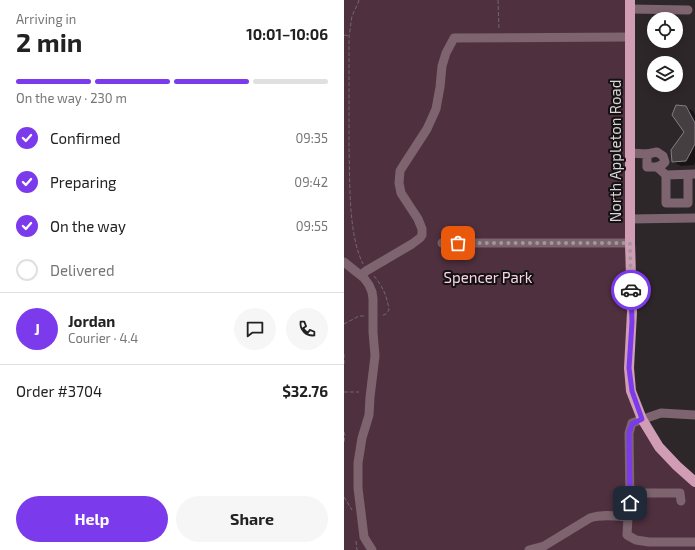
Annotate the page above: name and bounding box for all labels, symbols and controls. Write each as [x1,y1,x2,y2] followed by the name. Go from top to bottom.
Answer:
[16,11,76,27] text: Arriving in
[647,12,683,92] map controls
[647,12,683,48] button: locate
[246,25,328,43] text: 10:01–10:06
[16,26,82,57] text: 2 min
[647,56,683,92] button: layers
[606,80,624,222] street label: North Appleton Road
[16,90,127,106] text: On the way · 230 m
[16,127,38,149] icon: check
[50,129,121,147] text: Confirmed
[295,130,328,146] text: 09:35
[16,171,38,193] icon: check
[50,173,116,191] text: Preparing
[294,174,328,190] text: 09:42
[16,215,38,237] icon: check
[50,217,126,235] text: On the way
[296,218,328,234] text: 09:55
[441,226,475,260] pin
[447,232,469,254] icon: bag
[50,261,115,279] text: Delivered
[444,268,533,286] park label: Spencer Park
[611,270,651,310] courier
[620,279,642,301] icon: car
[234,308,276,350] button: chat
[286,308,328,350] button: phone
[68,312,115,330] text: Jordan
[34,320,40,338] text: J
[68,330,138,346] text: Courier · 4.4
[16,382,102,400] text: Order #3704
[282,382,328,400] text: $32.76
[613,486,647,520] pin
[619,492,641,514] icon: home
[16,496,168,542] button: Help
[176,496,328,542] button: Share

